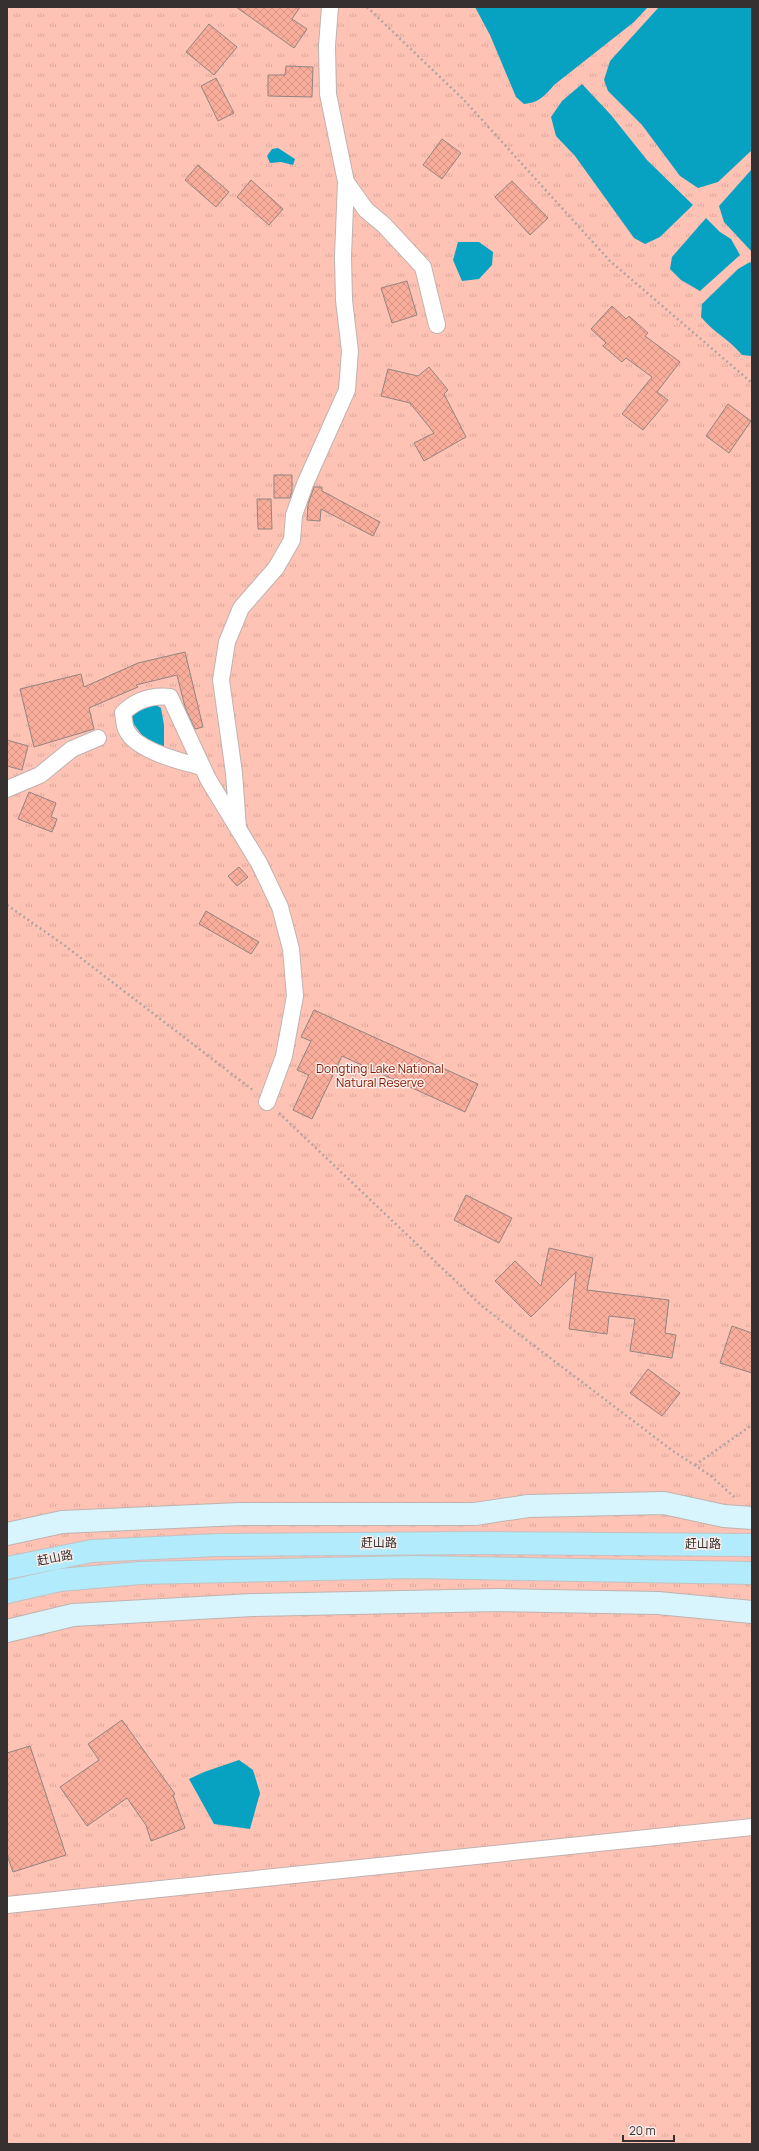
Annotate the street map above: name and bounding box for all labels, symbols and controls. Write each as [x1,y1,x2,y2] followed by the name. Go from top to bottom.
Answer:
[316,1060,444,1091] park label: Dongting Lake National Natural Reserve
[361,1534,397,1551] street label: 赶山路
[685,1535,721,1552] street label: 赶山路
[36,1546,74,1569] street label: 赶山路
[623,2117,674,2143] scale bar
[629,2122,656,2139] text: 20 m

